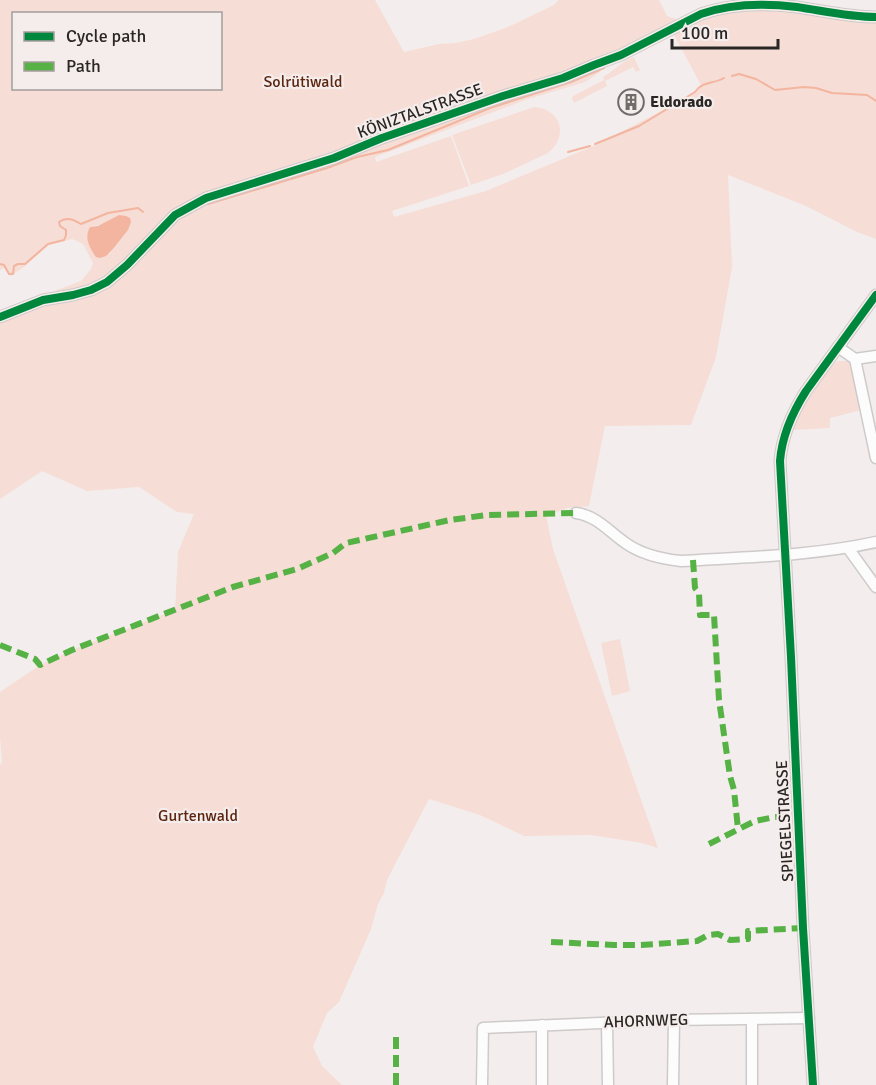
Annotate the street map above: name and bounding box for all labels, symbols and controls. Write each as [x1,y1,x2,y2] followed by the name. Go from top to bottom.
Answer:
[12,12,222,90] legend
[672,12,778,50] scale bar
[681,22,728,44] text: 100 m
[66,25,146,47] text: Cycle path
[66,55,101,77] text: Path
[263,72,343,92] park label: Solrütiwald
[355,79,485,143] street label: KÖNIZTALSTRASSE
[616,87,646,117] building icon: Eldorado
[650,92,712,112] place label: Eldorado
[772,760,798,882] street label: SPIEGELSTRASSE
[158,806,238,826] park label: Gurtenwald
[603,1010,689,1032] street label: AHORNWEG

